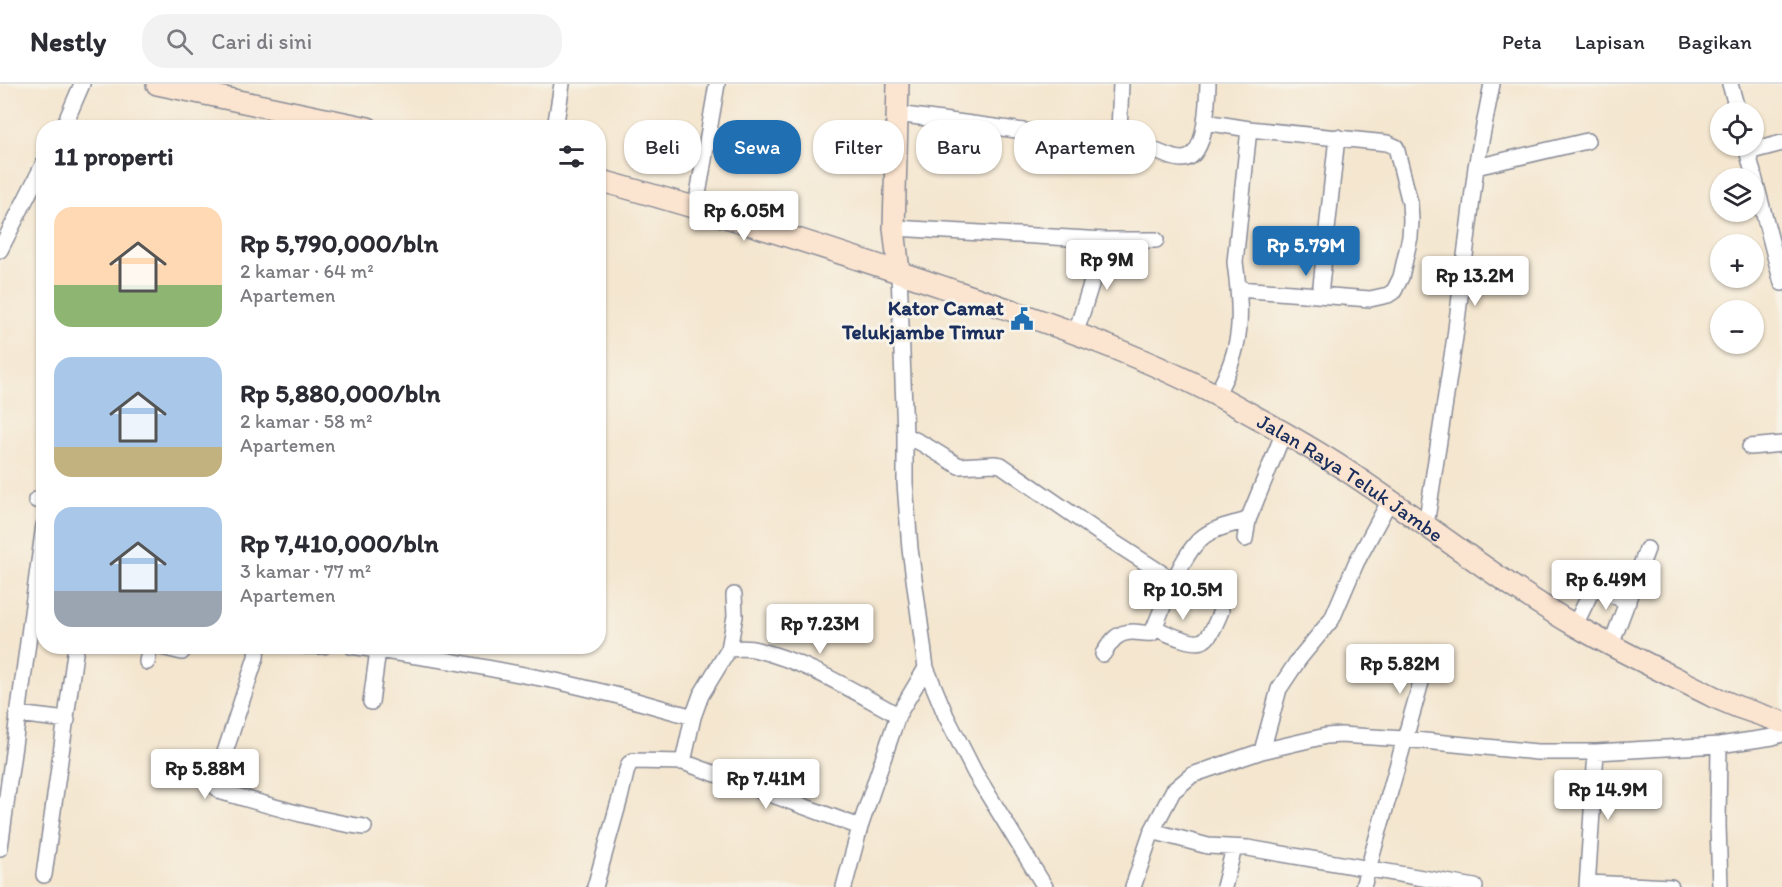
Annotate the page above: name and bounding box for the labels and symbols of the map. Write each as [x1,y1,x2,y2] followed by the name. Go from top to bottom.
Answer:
[682,191,806,242] pin: Rp 6.05M
[1244,226,1368,277] pin: Rp 5.79M
[1065,240,1149,291] pin: Rp 9M
[1413,256,1537,307] pin: Rp 13.2M
[841,295,1005,345] place label: Kator Camat Telukjambe Timur
[1009,306,1035,332] public building icon: Kator Camat Telukjambe Timur
[1253,408,1448,547] street label: Jalan Raya Teluk Jambe
[1544,560,1668,611] pin: Rp 6.49M
[1121,570,1245,621] pin: Rp 10.5M
[758,604,882,655] pin: Rp 7.23M
[1338,644,1462,695] pin: Rp 5.82M
[143,749,267,800] pin: Rp 5.88M
[704,759,828,810] pin: Rp 7.41M
[1546,770,1670,821] pin: Rp 14.9M

